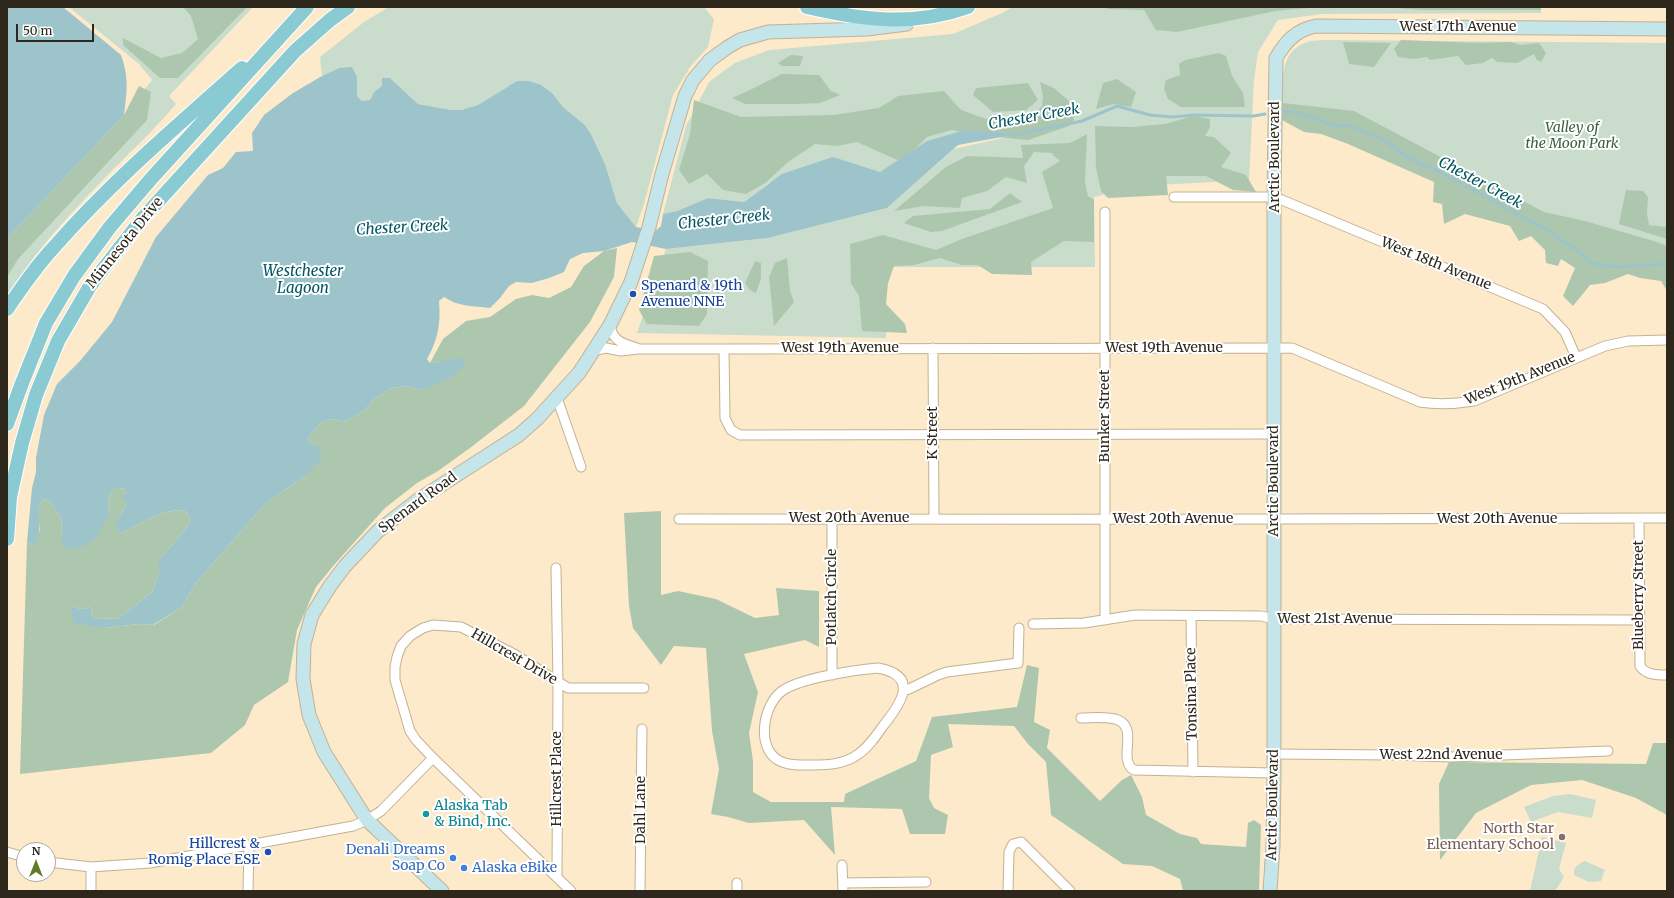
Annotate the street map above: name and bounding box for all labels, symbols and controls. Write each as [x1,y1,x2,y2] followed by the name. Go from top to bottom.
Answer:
[18,16,96,42] scale bar
[1400,19,1516,35] street label: West 17th Avenue
[23,23,52,38] text: 50 m
[987,100,1081,134] water label: Chester Creek
[1267,101,1283,213] street label: Arctic Boulevard
[1526,120,1618,152] park label: Valley of the Moon Park
[1435,153,1525,213] water label: Chester Creek
[83,194,167,292] street label: Minnesota Drive
[677,206,771,234] water label: Chester Creek
[355,217,449,239] water label: Chester Creek
[1378,234,1494,294] street label: West 18th Avenue
[263,263,343,298] water label: Westchester Lagoon
[641,278,743,310] place label: Spenard & 19th Avenue NNE
[628,289,638,299] marker: Spenard & 19th Avenue NNE
[781,340,899,356] street label: West 19th Avenue
[1105,340,1223,356] street label: West 19th Avenue
[1462,349,1578,409] street label: West 19th Avenue
[1097,370,1113,462] street label: Bunker Street
[925,406,941,460] street label: K Street
[1266,425,1282,537] street label: Arctic Boulevard
[376,469,460,537] street label: Spenard Road
[789,510,909,526] street label: West 20th Avenue
[1113,511,1233,527] street label: West 20th Avenue
[1437,511,1557,527] street label: West 20th Avenue
[1631,540,1647,650] street label: Blueberry Street
[824,549,840,645] street label: Potlatch Circle
[1277,611,1393,627] street label: West 21st Avenue
[468,626,560,688] street label: Hillcrest Drive
[1183,647,1201,741] street label: Tonsina Place
[549,731,565,827] street label: Hillcrest Place
[1380,747,1502,763] street label: West 22nd Avenue
[1264,749,1282,861] street label: Arctic Boulevard
[633,776,649,844] street label: Dahl Lane
[434,798,511,830] place label: Alaska Tab & Bind, Inc.
[421,809,431,819] marker: Alaska Tab & Bind, Inc.
[1426,821,1554,854] place label: North Star Elementary School
[1557,832,1567,842] marker: North Star Elementary School
[148,836,260,868] place label: Hillcrest & Romig Place ESE
[16,842,56,882] north arrow
[346,842,445,874] place label: Denali Dreams Soap Co
[32,844,40,858] text: N
[263,847,273,857] marker: Hillcrest & Romig Place ESE
[448,853,458,863] marker: Denali Dreams Soap Co
[472,860,557,876] place label: Alaska eBike
[459,863,469,873] marker: Alaska eBike

